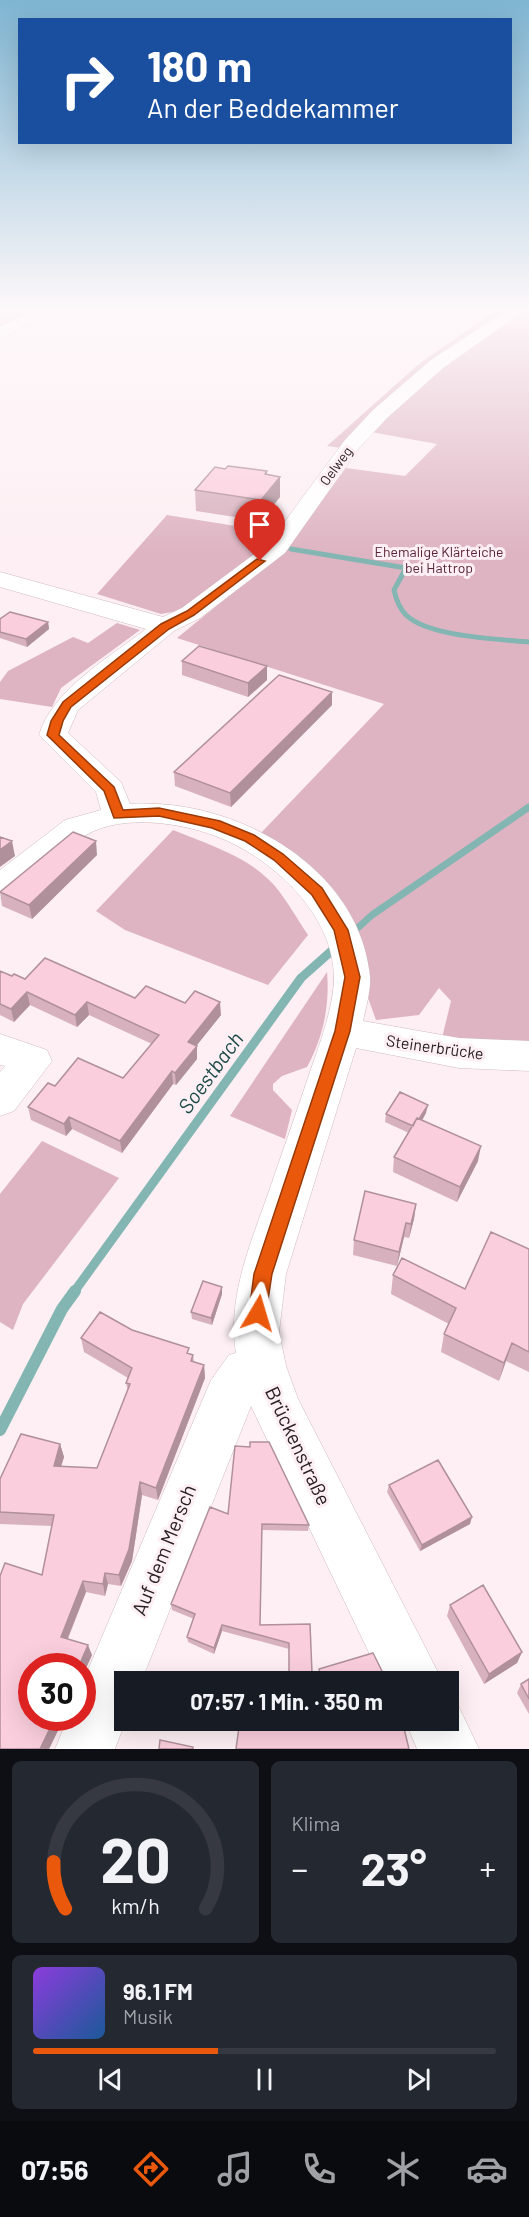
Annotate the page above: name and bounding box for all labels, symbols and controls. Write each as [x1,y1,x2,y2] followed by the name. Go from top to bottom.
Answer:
[147,40,252,90] text: 180 m
[48,42,126,120] icon: right
[147,91,399,123] text: An der Beddekammer
[316,443,355,489] street label: Oelweg
[234,499,285,561] pin
[243,508,276,541] icon: arrive
[375,543,503,576] park label: Ehemalige Klärteiche bei Hattrop
[172,1026,248,1118] water label: Soestbach
[385,1030,485,1063] street label: Steinerbrücke
[226,1281,290,1345] position arrow
[261,1382,337,1509] street label: Brückenstraße
[126,1481,200,1619] street label: Auf dem Mersch
[18,1653,96,1731] speed limit sign: 30
[190,1688,383,1714] text: 07:57 · 1 Min. · 350 m
[292,1811,340,1835] text: Klima
[100,1821,171,1895] text: 20
[361,1841,427,1895] text: 23°
[292,1848,308,1888] text: −
[479,1848,496,1888] text: +
[111,1893,160,1918] text: km/h
[123,1978,193,2004] text: 96.1 FM
[123,2004,173,2028] text: Musik
[94,2063,127,2096] icon: previous
[248,2063,281,2096] icon: pause
[402,2063,435,2096] icon: next
[130,2148,172,2190] icon: directions
[214,2148,256,2190] icon: music
[298,2148,340,2190] icon: phone
[382,2148,424,2190] icon: climate
[466,2148,508,2190] icon: car
[21,2153,89,2185] text: 07:56

